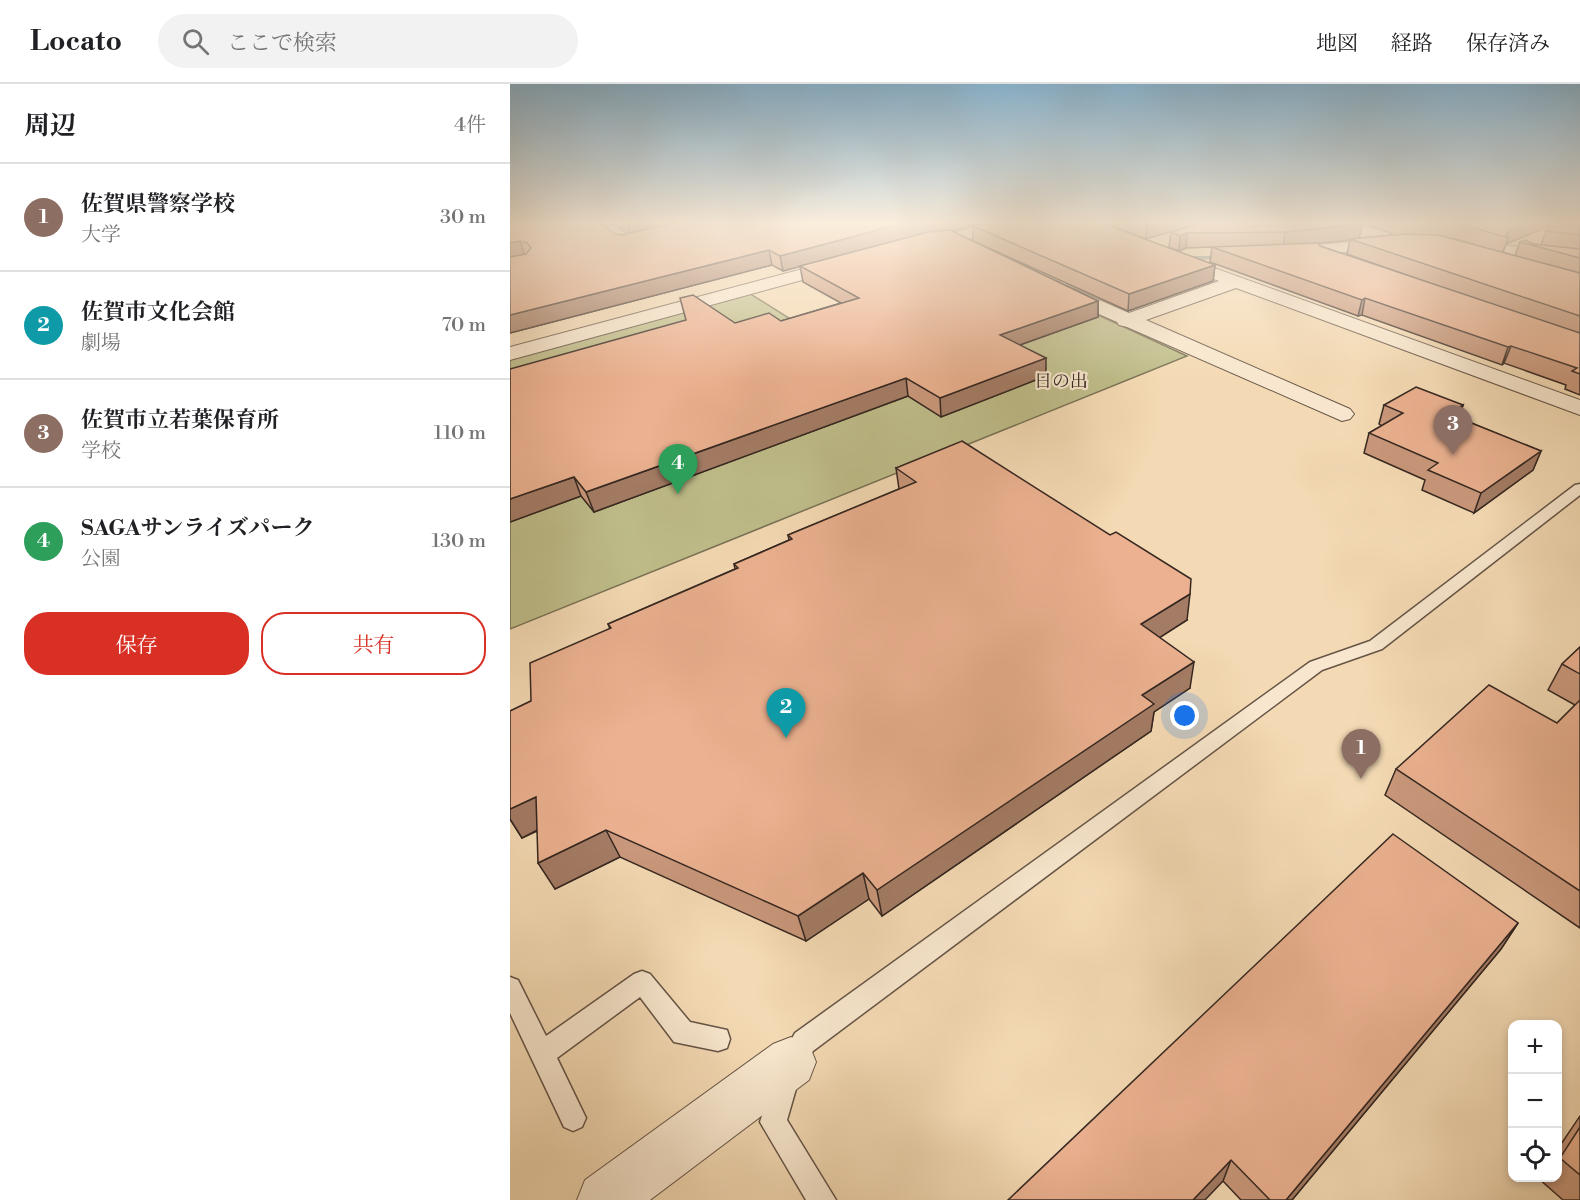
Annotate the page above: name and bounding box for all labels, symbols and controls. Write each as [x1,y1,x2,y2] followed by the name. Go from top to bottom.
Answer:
[158,14,578,68] search box
[30,24,122,59] text: Locato
[179,25,212,58] icon: search
[227,30,337,57] text: ここで検索
[1316,31,1358,57] text: 地図
[1391,31,1433,57] text: 経路
[1466,31,1550,57] text: 保存済み
[24,110,76,142] text: 周辺
[454,113,486,138] text: 4件
[81,191,235,218] text: 佐賀県警察学校
[39,205,48,230] text: 1
[440,205,486,230] text: 30 m
[81,223,121,248] text: 大学
[81,299,235,326] text: 佐賀市文化会館
[37,313,50,338] text: 2
[442,313,486,338] text: 70 m
[81,331,121,356] text: 劇場
[1034,370,1088,393] district label: 日の出
[1434,406,1472,455] pin: 3
[81,407,279,434] text: 佐賀市立若葉保育所
[37,421,50,446] text: 3
[434,421,486,446] text: 110 m
[81,439,121,464] text: 学校
[658,444,698,494] pin: 4
[81,515,314,542] text: SAGAサンライズパーク
[37,529,50,554] text: 4
[431,529,486,554] text: 130 m
[81,547,121,572] text: 公園
[24,612,249,675] button: 保存
[261,612,486,675] button: 共有
[766,688,806,738] pin: 2
[1170,701,1199,730] your location
[1342,730,1380,779] pin: 1
[1508,1020,1562,1182] map controls
[1508,1020,1562,1074] button: +
[1508,1074,1562,1128] button: −
[1508,1128,1562,1182] button: locate

